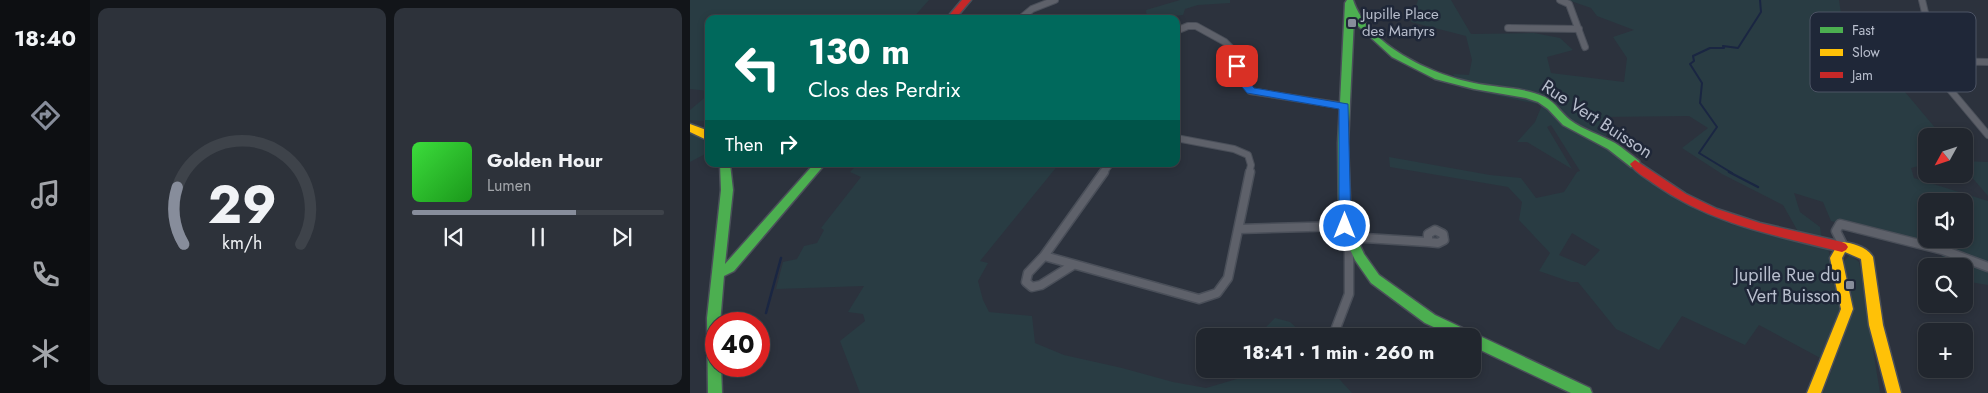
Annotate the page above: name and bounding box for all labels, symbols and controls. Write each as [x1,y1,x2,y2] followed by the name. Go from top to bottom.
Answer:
[1360,3,1439,42] place label: Jupille Place des Martyrs
[1810,12,1976,92] legend
[1346,17,1358,29] marker: Jupille Place des Martyrs
[1852,20,1875,40] text: Fast
[14,22,76,54] text: 18:40
[808,27,910,77] text: 130 m
[725,35,790,100] icon: left
[1852,42,1880,62] text: Slow
[1216,45,1258,87] pin
[1223,52,1251,80] icon: arrive
[1850,65,1873,85] text: Jam
[808,73,960,105] text: Clos des Perdrix
[1536,73,1658,165] street label: Rue Vert Buisson
[28,98,63,133] icon: directions
[1918,128,1972,182] north arrow
[1918,128,1973,378] map controls
[774,130,802,158] icon: right
[725,131,764,158] text: Then
[487,147,603,174] text: Golden Hour
[208,167,276,243] text: 29
[487,174,531,197] text: Lumen
[28,177,63,212] icon: music
[1918,193,1973,248] button: sound
[1318,199,1370,251] position arrow
[440,223,468,251] icon: previous
[524,223,552,251] icon: pause
[608,223,636,251] icon: next
[222,230,262,256] text: km/h
[28,257,63,292] icon: phone
[1918,258,1973,313] button: search
[1732,262,1840,309] place label: Jupille Rue du Vert Buisson
[1844,279,1856,291] marker: Jupille Rue du Vert Buisson
[705,312,770,377] speed limit sign: 40
[1918,323,1973,378] button: +
[28,336,63,371] icon: climate
[1243,339,1434,366] text: 18:41 · 1 min · 260 m

